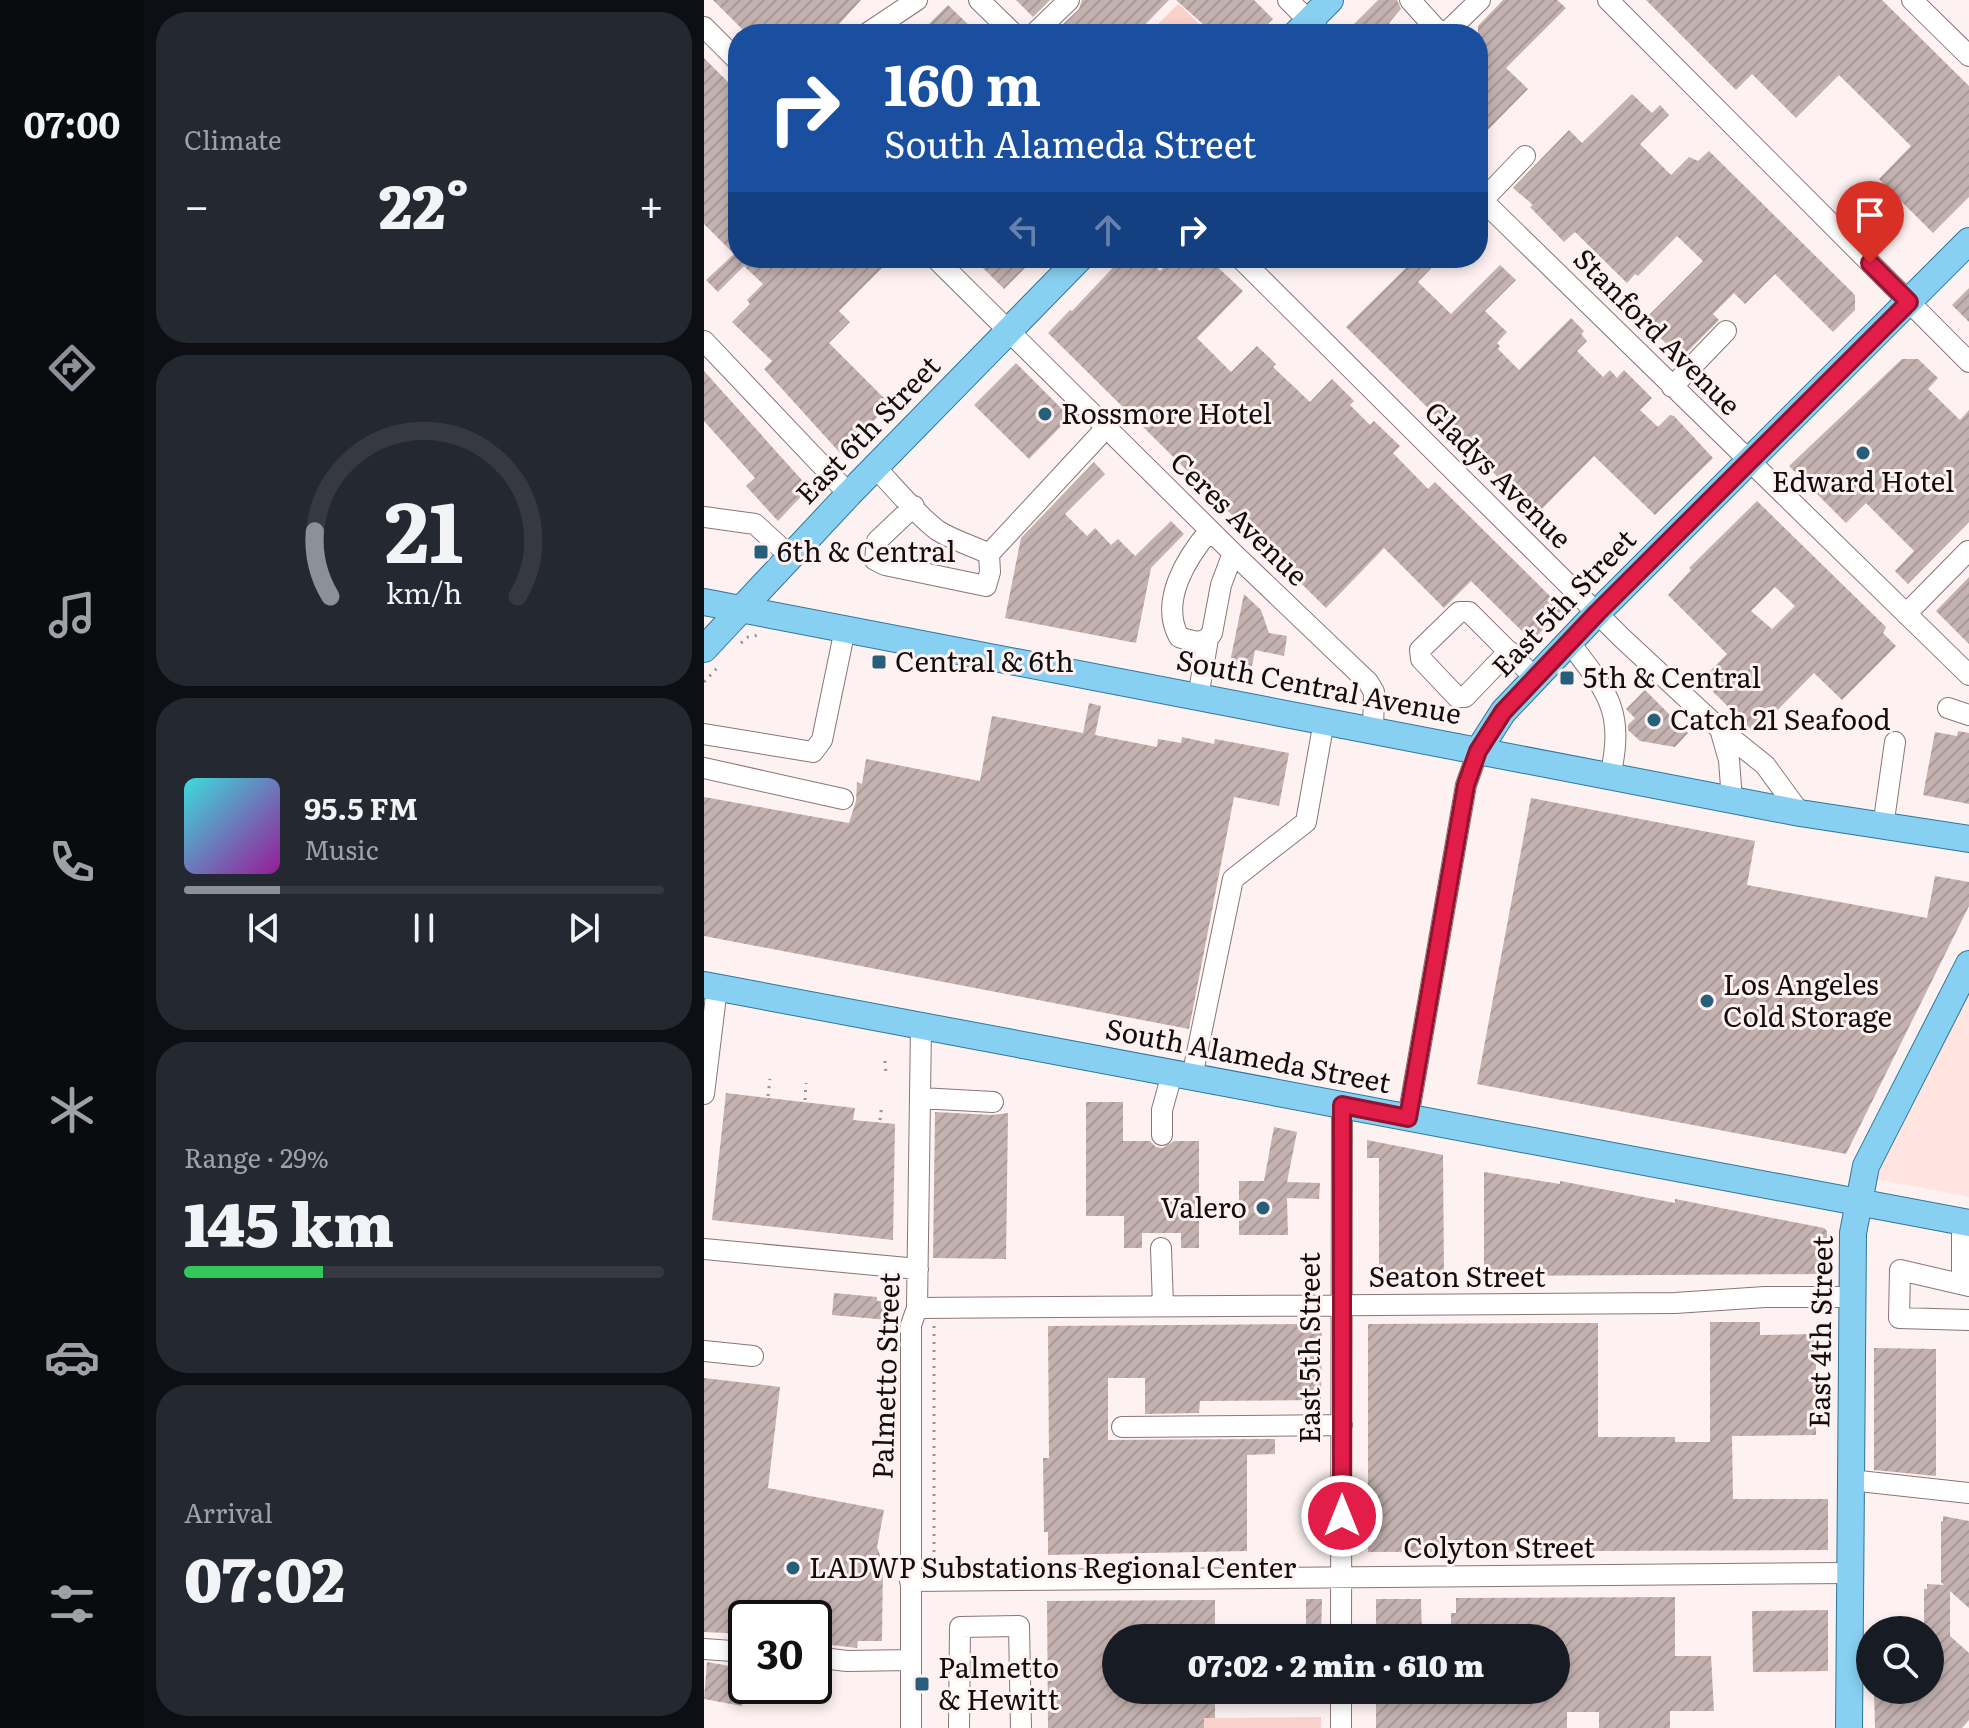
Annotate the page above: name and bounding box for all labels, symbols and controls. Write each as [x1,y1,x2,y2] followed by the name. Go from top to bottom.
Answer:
[884,40,1041,123] text: 160 m
[752,56,856,160] icon: right
[23,96,121,149] text: 07:00
[884,116,1256,169] text: South Alameda Street
[184,119,282,158] text: Climate
[379,158,469,247] text: 22°
[184,170,210,236] text: −
[638,170,664,236] text: +
[1836,181,1904,263] pin
[1848,193,1892,237] icon: arrive
[1002,208,1046,252] icon: left
[1086,208,1130,252] icon: ahead
[1170,208,1214,252] icon: right
[1565,237,1752,424] street label: Stanford Avenue
[44,340,100,396] icon: directions
[785,344,949,512] street label: East 6th Street
[1416,390,1583,557] street label: Gladys Avenue
[1061,391,1272,433] place label: Rossmore Hotel
[1036,405,1054,423] marker: Rossmore Hotel
[1162,441,1319,594] street label: Ceres Avenue
[1854,444,1872,462] marker: Edward Hotel
[1772,459,1954,501] place label: Edward Hotel
[384,464,464,588] text: 21
[1481,518,1645,685] street label: East 5th Street
[777,529,956,571] place label: 6th & Central
[752,543,770,561] marker: 6th & Central
[386,570,462,613] text: km/h
[44,587,100,643] icon: music
[1173,637,1465,733] street label: South Central Avenue
[895,639,1074,681] place label: Central & 6th
[870,653,888,671] marker: Central & 6th
[1583,655,1761,697] place label: 5th & Central
[1558,669,1576,687] marker: 5th & Central
[1670,697,1891,739] place label: Catch 21 Seafood
[1645,711,1663,729] marker: Catch 21 Seafood
[304,785,418,829] text: 95.5 FM
[304,829,379,868] text: Music
[44,834,100,890] icon: phone
[242,906,286,950] icon: previous
[402,906,446,950] icon: pause
[562,906,606,950] icon: next
[1723,962,1892,1036] place label: Los Angeles Cold Storage
[1698,992,1716,1010] marker: Los Angeles Cold Storage
[1102,1006,1395,1102] street label: South Alameda Street
[44,1082,100,1138] icon: climate
[184,1137,329,1176] text: Range · 29%
[184,1176,394,1265] text: 145 km
[1160,1185,1247,1227] place label: Valero
[1254,1199,1272,1217] marker: Valero
[1796,1234,1842,1429] street label: East 4th Street
[1287,1251,1329,1444] street label: East 5th Street
[1368,1254,1546,1296] street label: Seaton Street
[859,1271,909,1480] street label: Palmetto Street
[44,1329,100,1385] icon: car
[1300,1474,1384,1558] position arrow
[184,1492,273,1531] text: Arrival
[1403,1525,1596,1567] street label: Colyton Street
[184,1531,345,1620] text: 07:02
[809,1545,1297,1587] place label: LADWP Substations Regional Center
[784,1559,802,1577] marker: LADWP Substations Regional Center
[44,1576,100,1632] icon: filters
[728,1600,832,1704] speed limit sign: 30
[1856,1616,1944,1704] map controls
[1856,1616,1944,1704] button: search
[1188,1642,1484,1686] text: 07:02 · 2 min · 610 m
[938,1645,1060,1719] place label: Palmetto & Hewitt
[913,1675,931,1693] marker: Palmetto & Hewitt

